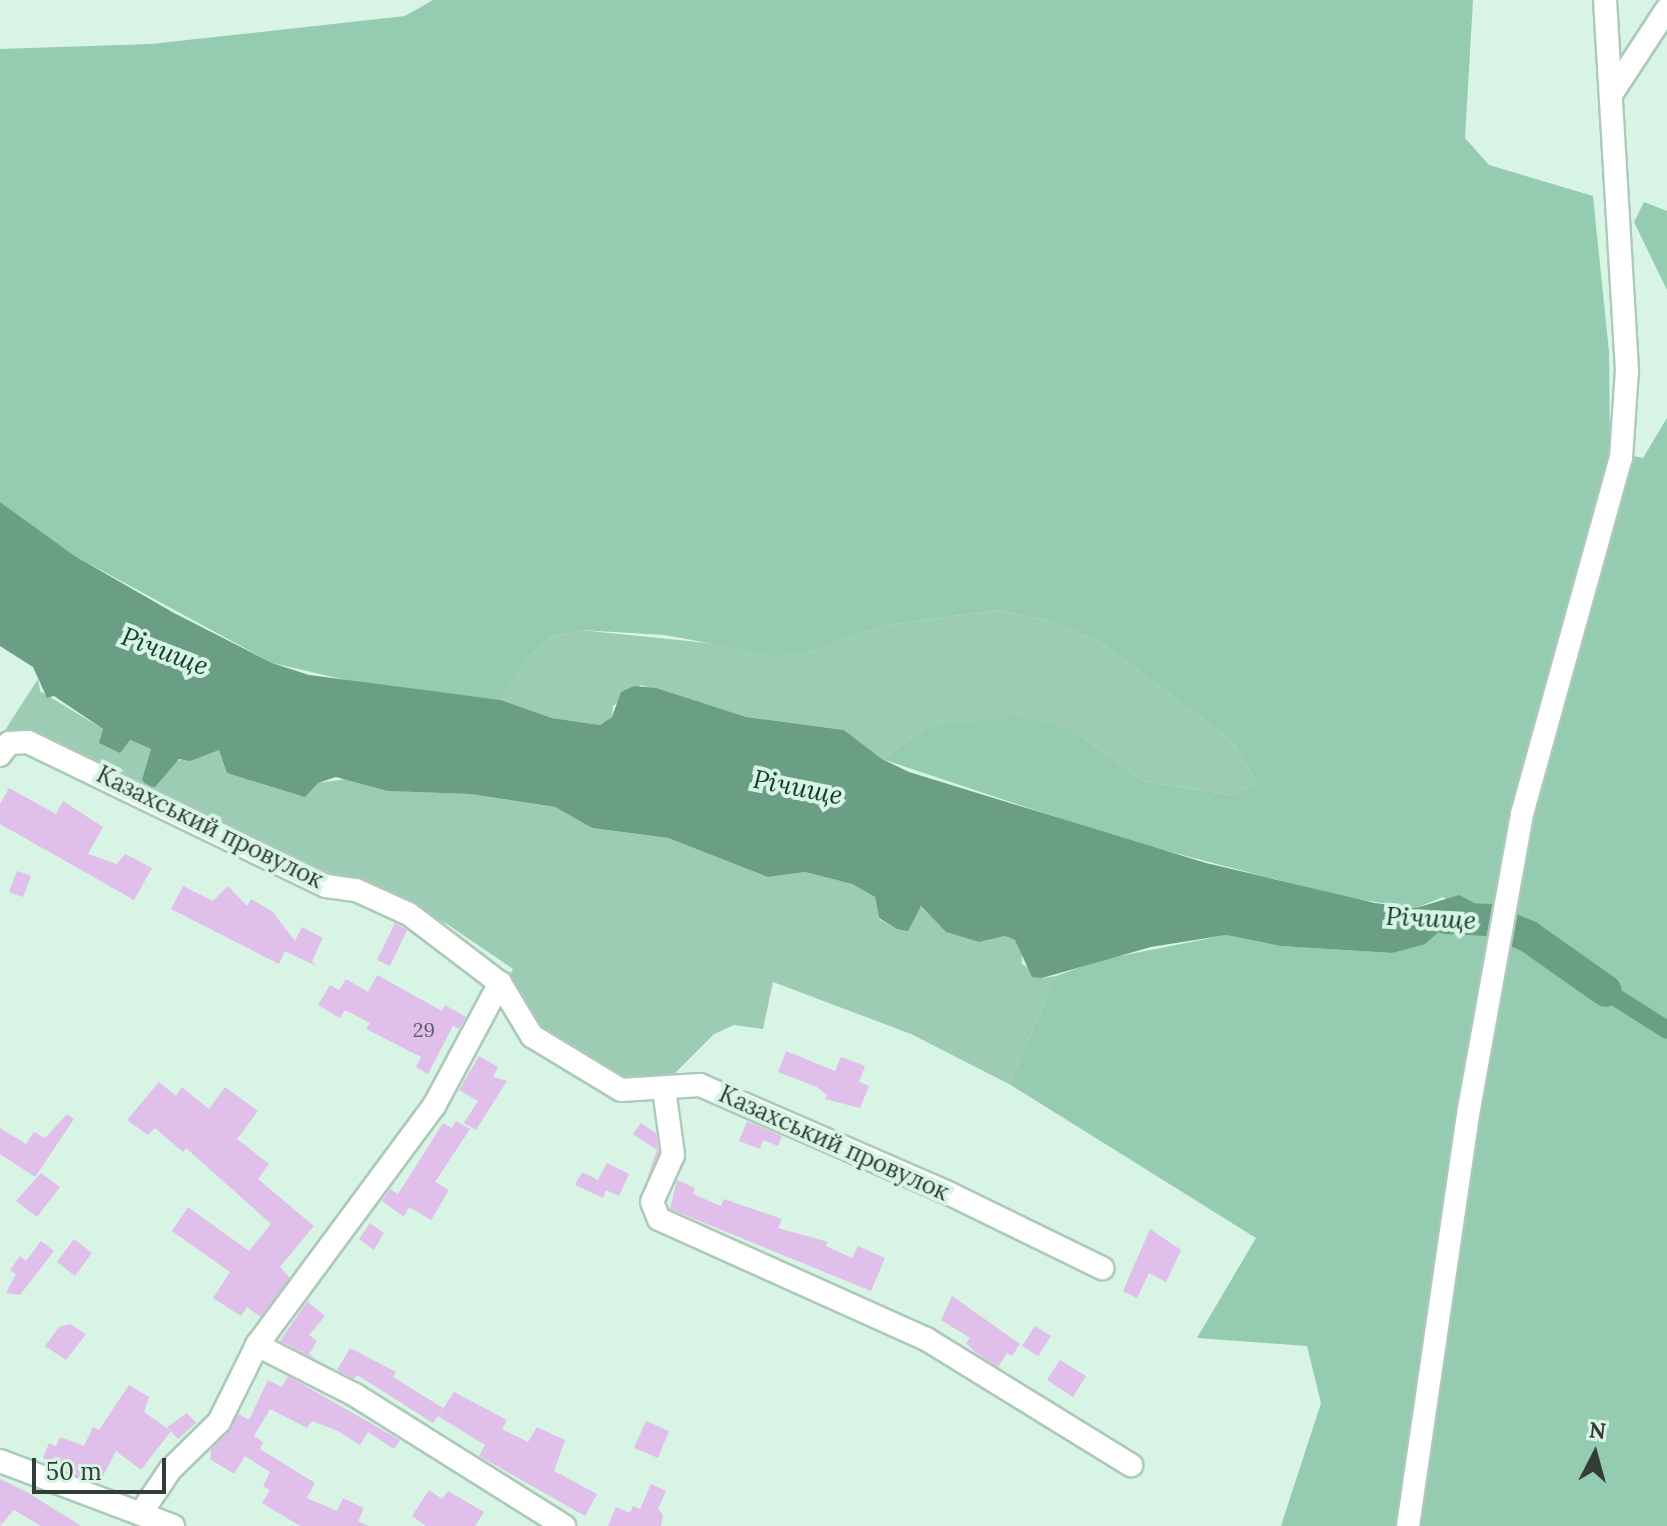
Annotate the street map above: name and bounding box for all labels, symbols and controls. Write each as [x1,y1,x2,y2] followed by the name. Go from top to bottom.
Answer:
[117,620,213,682] water label: Річище
[92,760,328,894] street label: Казахський провулок
[751,763,845,811] water label: Річище
[1385,900,1477,936] water label: Річище
[413,1017,435,1041] house number: 29
[715,1079,953,1207] street label: Казахський провулок
[1555,1414,1635,1494] north arrow
[1588,1415,1607,1445] text: N
[36,1442,170,1492] scale bar
[46,1456,102,1487] text: 50 m

